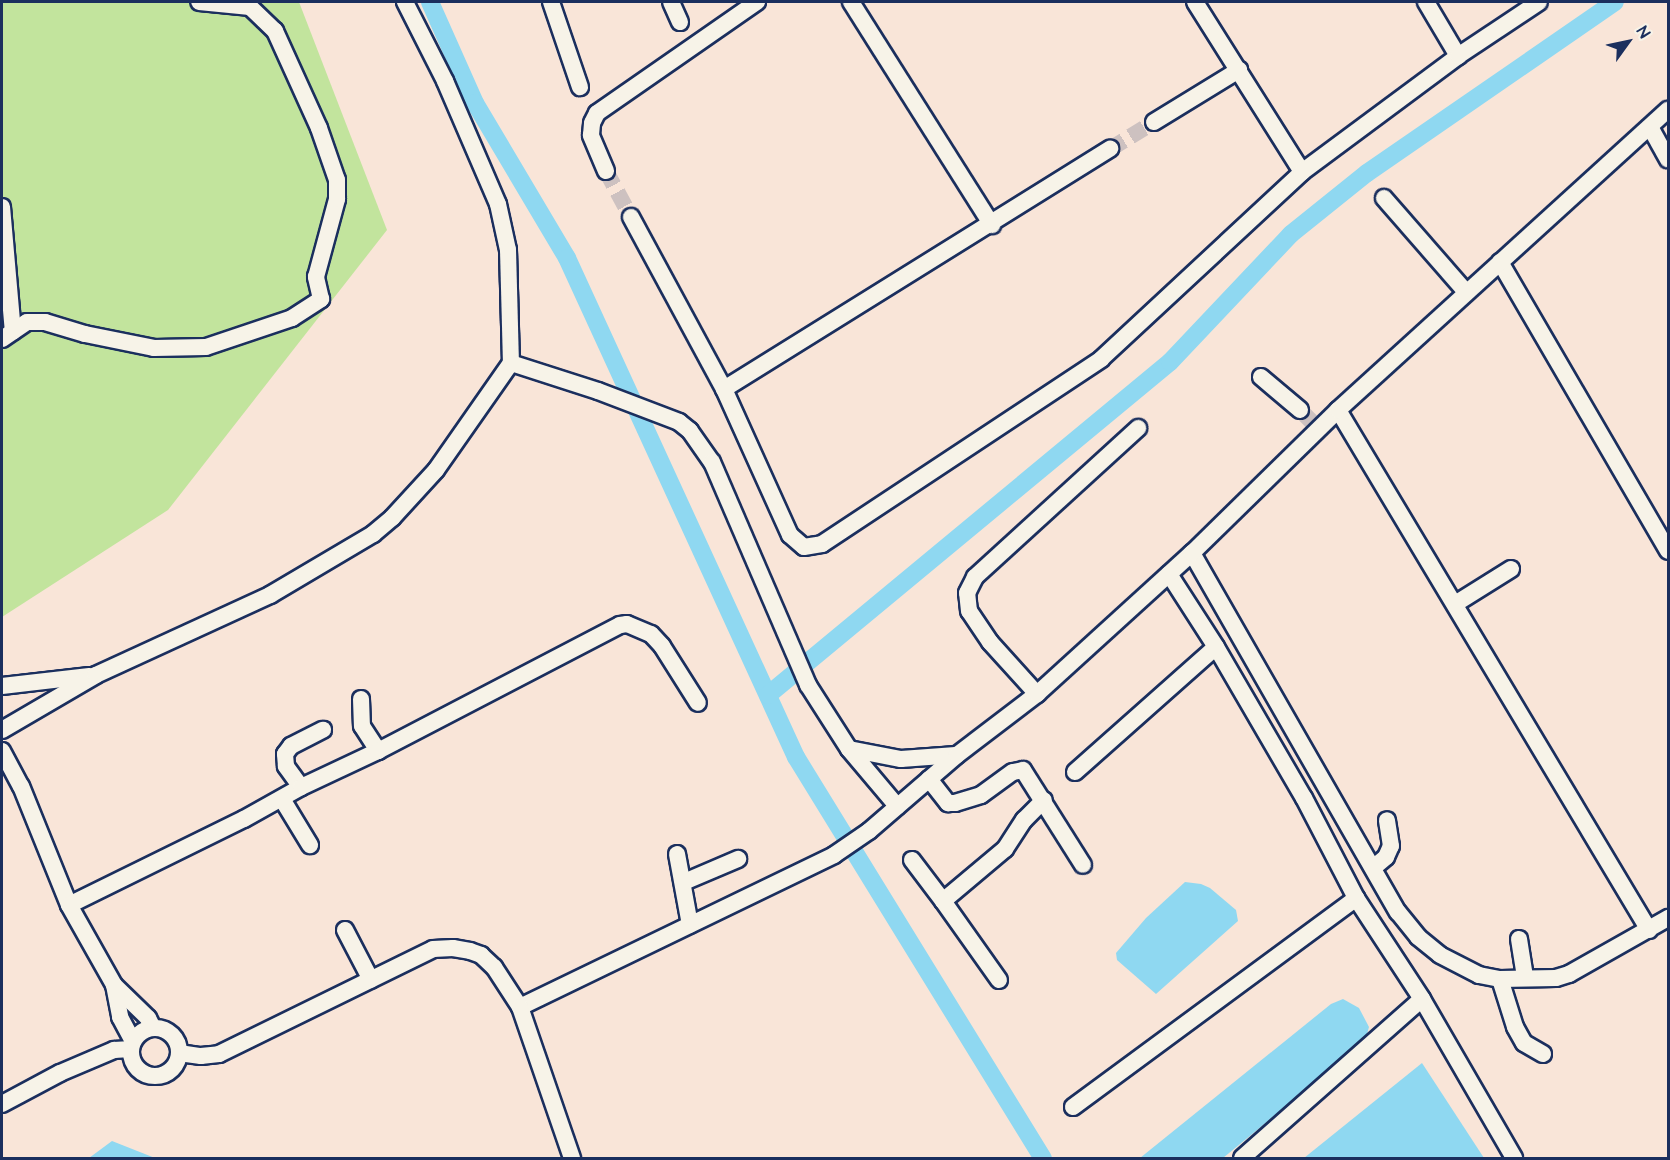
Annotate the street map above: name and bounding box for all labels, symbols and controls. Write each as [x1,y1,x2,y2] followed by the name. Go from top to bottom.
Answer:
[1598,12,1658,72] north arrow
[1631,22,1655,42] text: N

